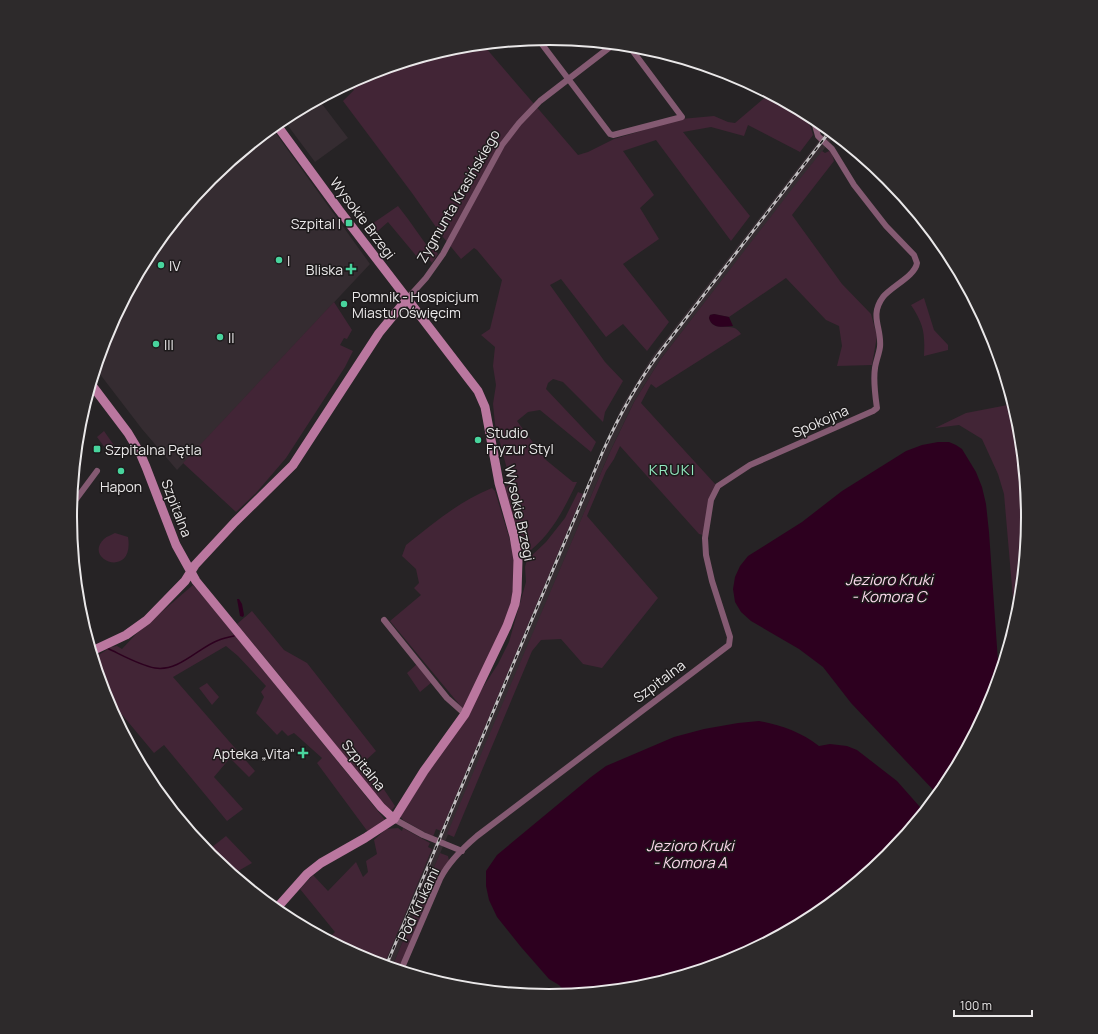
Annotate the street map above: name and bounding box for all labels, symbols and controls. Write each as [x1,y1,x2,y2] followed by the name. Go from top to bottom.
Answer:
[412,126,504,266] street label: Zygmunta Krasińskiego
[326,173,400,263] street label: Wysokie Brzegi
[291,214,341,233] place label: Szpital I
[344,218,354,228] marker: Szpital I
[287,251,290,270] place label: I
[274,255,284,265] marker: I
[169,256,181,275] place label: IV
[156,260,166,270] marker: IV
[306,260,343,279] place label: Bliska
[346,264,356,274] marker: Bliska
[352,287,479,322] place label: Pomnik - Hospicjum Miastu Oświęcim
[339,299,349,309] marker: Pomnik - Hospicjum Miastu Oświęcim
[228,328,235,347] place label: II
[215,332,225,342] marker: II
[164,335,174,354] place label: III
[151,339,161,349] marker: III
[789,400,851,442] street label: Spokojna
[486,423,554,458] place label: Studio Fryzur Styl
[473,435,483,445] marker: Studio Fryzur Styl
[105,440,201,459] place label: Szpitalna Pętla
[92,444,102,454] marker: Szpitalna Pętla
[649,459,695,480] district label: KRUKI
[501,463,539,563] street label: Wysokie Brzegi
[116,466,126,476] marker: Hapon
[157,476,197,540] street label: Szpitalna
[100,477,142,496] place label: Hapon
[845,569,935,607] water label: Jezioro Kruki - Komora C
[629,655,689,707] street label: Szpitalna
[338,736,390,794] street label: Szpitalna
[213,744,295,763] place label: Apteka „Vita”
[298,748,308,758] marker: Apteka „Vita”
[646,835,736,873] water label: Jezioro Kruki - Komora A
[393,864,443,944] street label: Pod Krukami
[954,992,1032,1018] scale bar
[960,997,992,1014] text: 100 m

